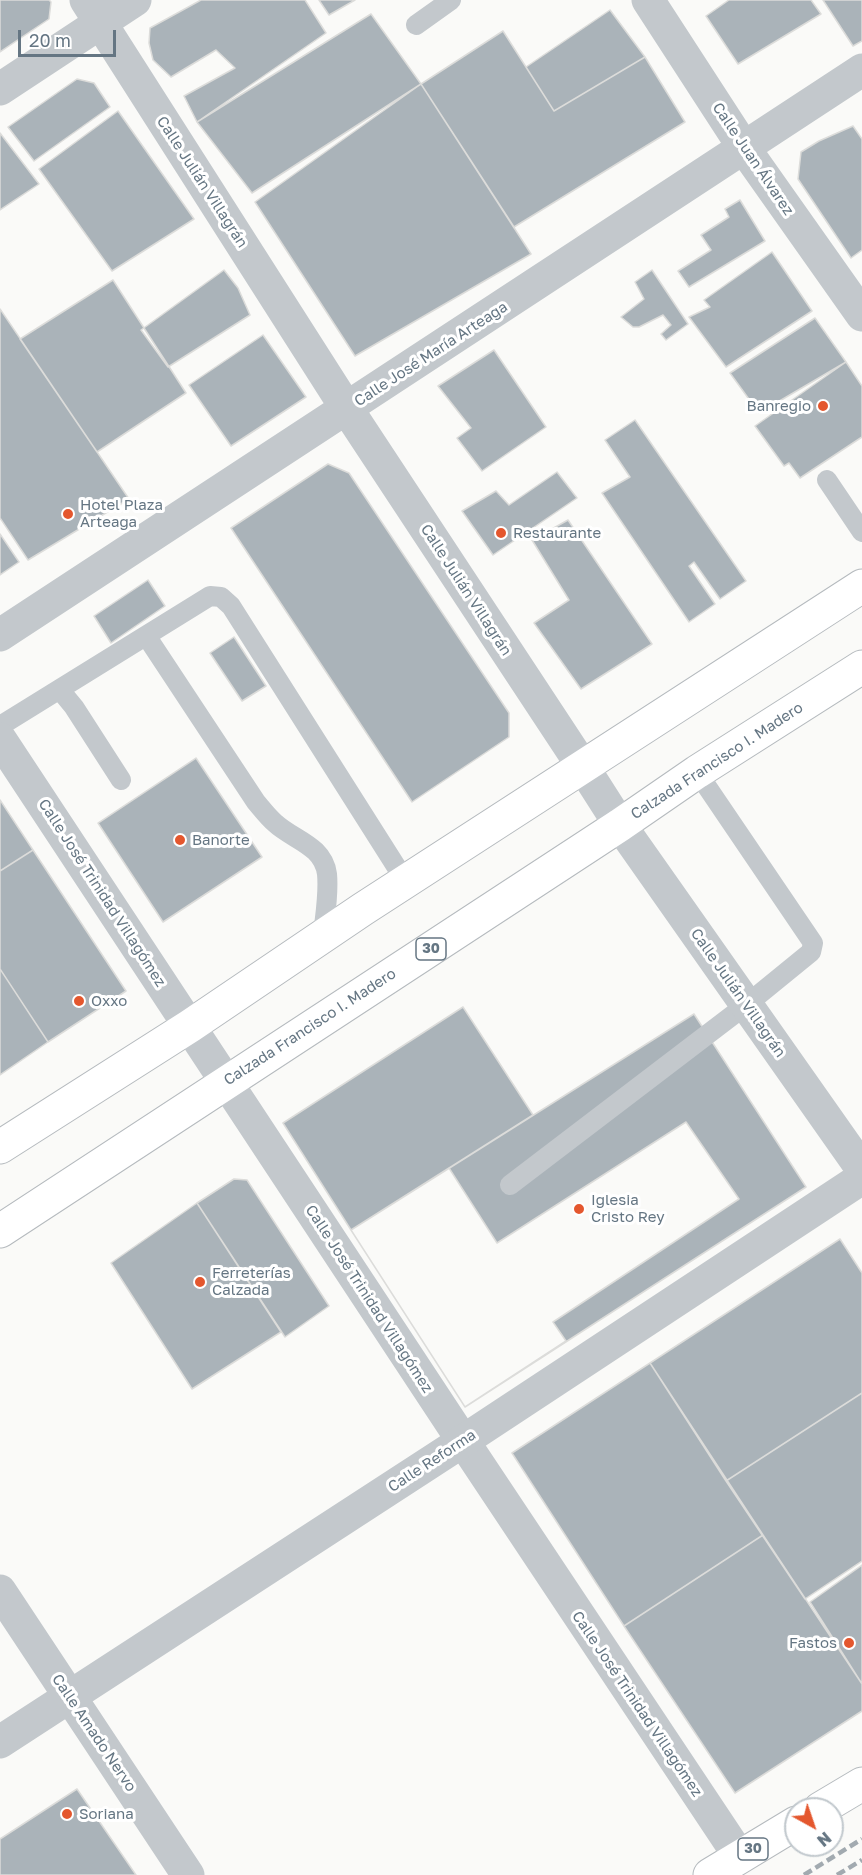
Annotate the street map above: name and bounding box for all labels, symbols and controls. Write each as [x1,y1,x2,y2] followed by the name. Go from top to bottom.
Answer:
[21,18,118,56] scale bar
[29,29,71,51] text: 20 m
[709,99,797,219] street label: Calle Juan Álvarez
[153,113,251,251] street label: Calle Julián Villagrán
[351,298,511,410] street label: Calle José María Arteaga
[747,397,811,415] place label: Banregio
[816,399,830,413] marker: Banregio
[80,496,163,531] place label: Hotel Plaza Arteaga
[61,507,75,521] marker: Hotel Plaza Arteaga
[417,521,515,659] street label: Calle Julián Villagrán
[513,524,601,542] place label: Restaurante
[494,526,508,540] marker: Restaurante
[628,699,806,823] street label: Calzada Francisco I. Madero
[35,796,169,990] street label: Calle José Trinidad Villagómez
[192,831,250,849] place label: Banorte
[173,833,187,847] marker: Banorte
[687,925,789,1061] street label: Calle Julián Villagrán
[416,938,446,960] road number: 30
[221,965,399,1089] street label: Calzada Francisco I. Madero
[91,992,127,1010] place label: Oxxo
[72,994,86,1008] marker: Oxxo
[591,1191,665,1226] place label: Iglesia Cristo Rey
[302,1202,436,1396] street label: Calle José Trinidad Villagómez
[572,1202,586,1216] marker: Iglesia Cristo Rey
[212,1264,291,1299] place label: Ferreterías Calzada
[193,1275,207,1289] marker: Ferreterías Calzada
[385,1426,479,1496] street label: Calle Reforma
[568,1608,706,1800] street label: Calle José Trinidad Villagómez
[789,1634,837,1652] place label: Fastos
[842,1636,856,1650] marker: Fastos
[48,1671,140,1795] street label: Calle Amado Nervo
[784,1797,844,1857] north arrow
[79,1805,134,1823] place label: Soriana
[60,1807,74,1821] marker: Soriana
[813,1828,835,1851] text: N
[738,1838,768,1860] road number: 30

